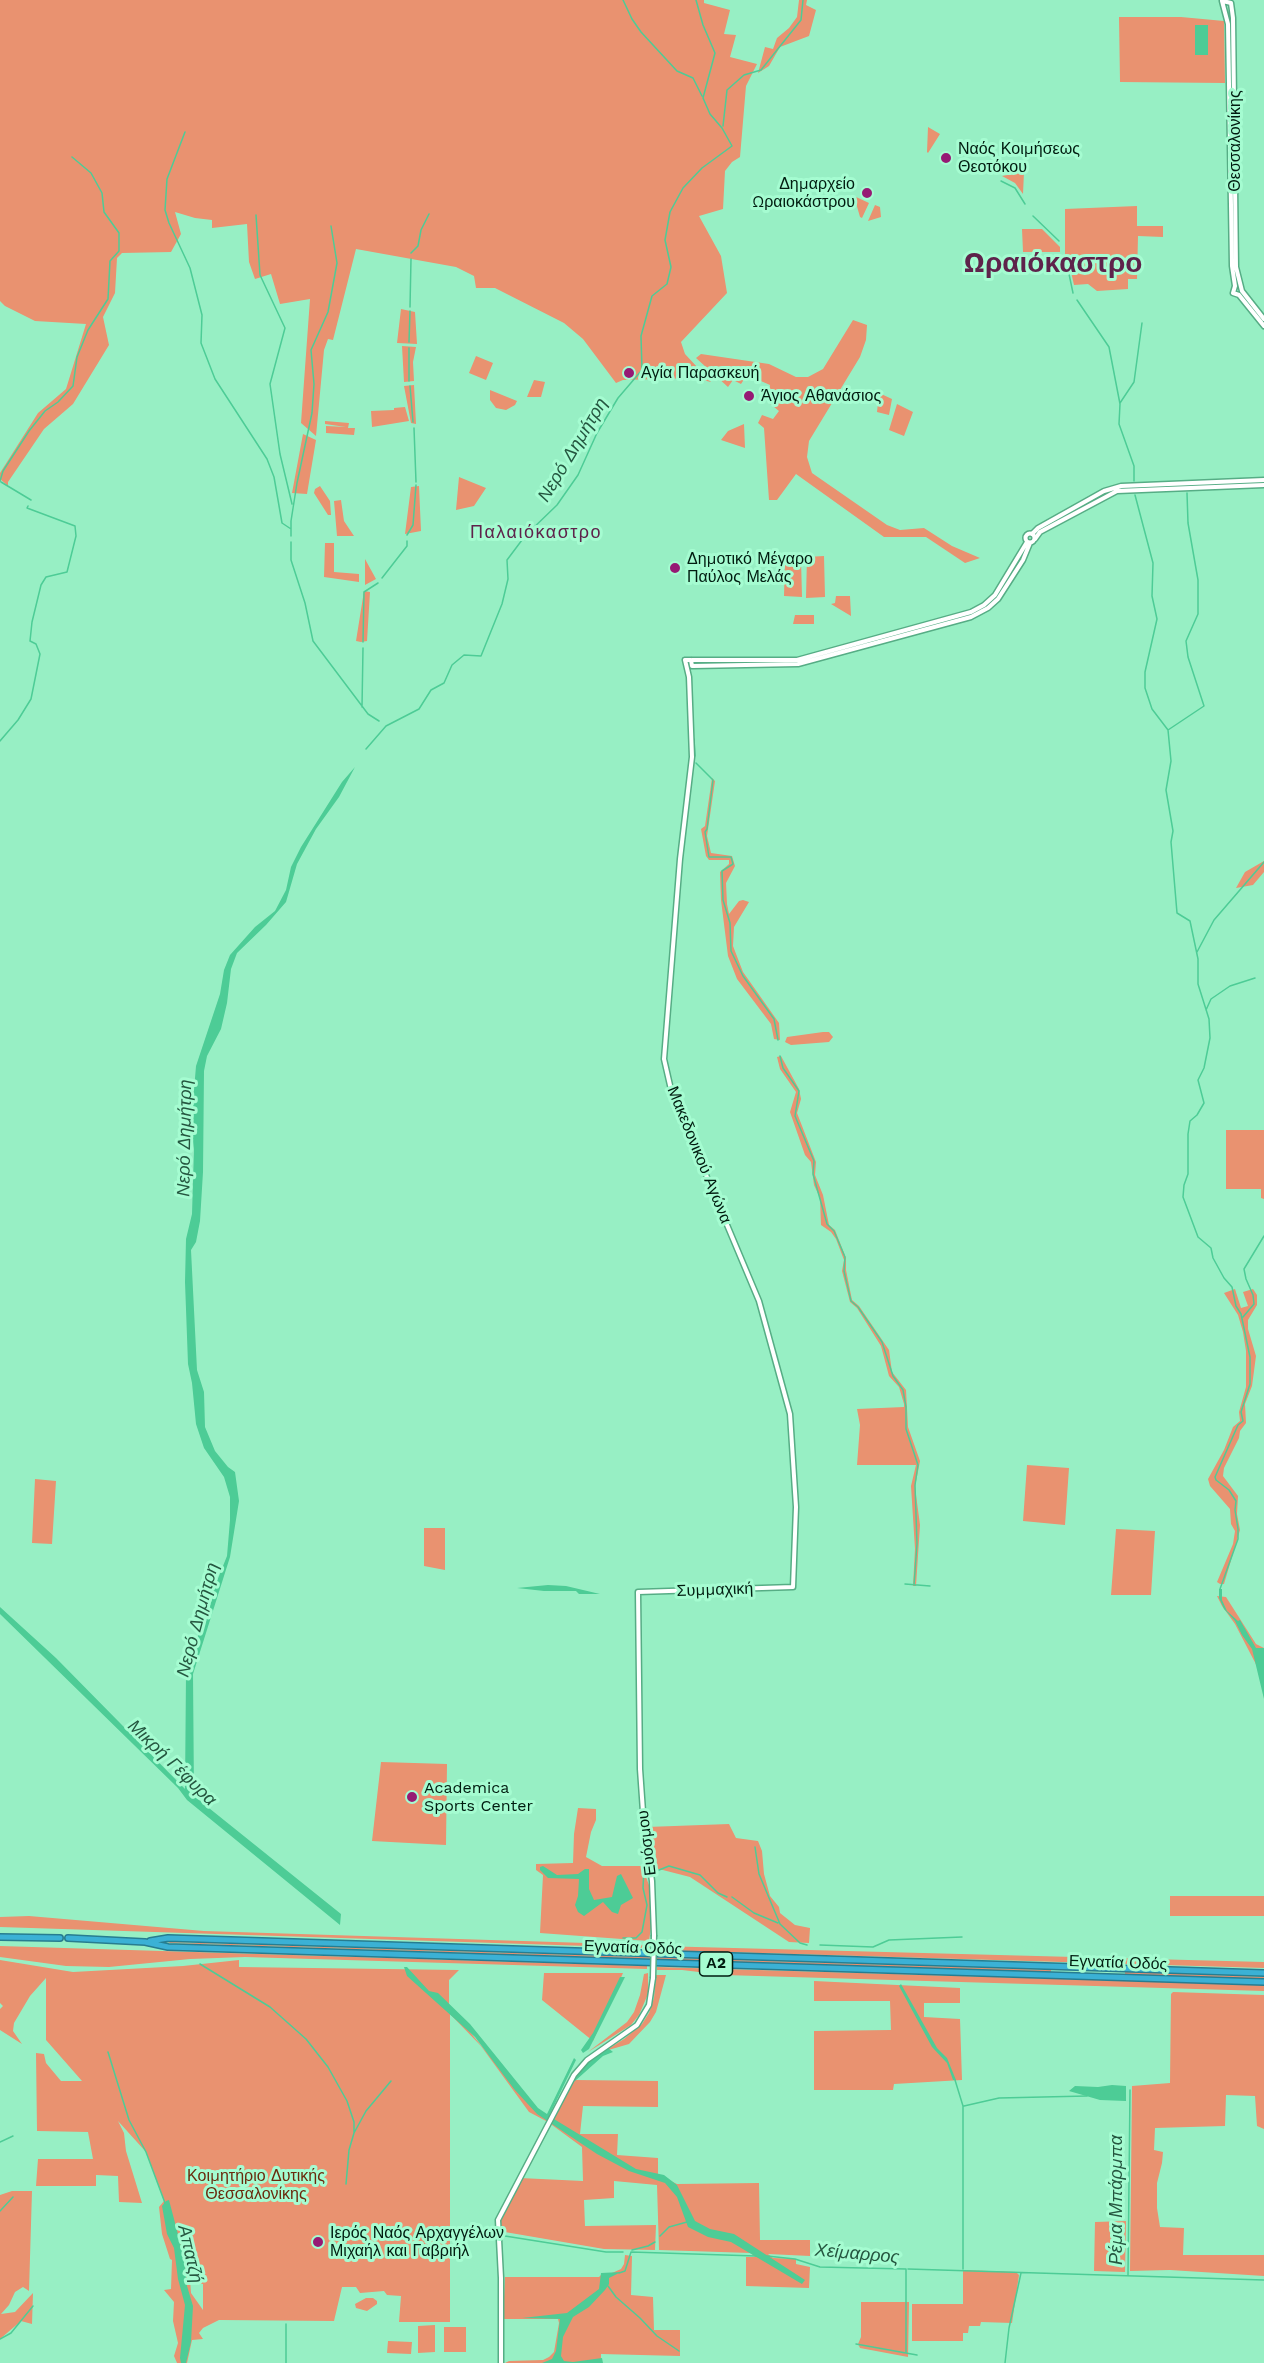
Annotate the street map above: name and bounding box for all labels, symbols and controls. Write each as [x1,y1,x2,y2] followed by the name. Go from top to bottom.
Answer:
[1225,90,1245,192] street label: Θεσσαλονίκης
[958,139,1080,177] place label: Ναός Κοιμήσεως Θεοτόκου
[939,151,953,165] marker: Ναός Κοιμήσεως Θεοτόκου
[752,174,855,212] place label: Δημαρχείο Ωραιοκάστρου
[860,186,874,200] marker: Δημαρχείο Ωραιοκάστρου
[964,247,1142,281] district label: Ωραιόκαστρο
[641,363,759,383] place label: Αγία Παρασκευή
[622,366,636,380] marker: Αγία Παρασκευή
[761,386,881,406] place label: Άγιος Αθανάσιος
[742,389,756,403] marker: Άγιος Αθανάσιος
[534,394,612,506] water label: Νερό Δημήτρη
[470,522,602,544] district label: Παλαιόκαστρο
[687,549,813,587] place label: Δημοτικό Μέγαρο Παύλος Μελάς
[668,561,682,575] marker: Δημοτικό Μέγαρο Παύλος Μελάς
[173,1079,197,1197] water label: Νερό Δημήτρη
[663,1084,735,1226] street label: Μακεδονικού Αγώνα
[172,1561,224,1679] water label: Νερό Δημήτρη
[676,1579,754,1601] street label: Συμμαχική
[123,1715,221,1811] water label: Μικρή Γέφυρα
[424,1778,533,1816] place label: Academica Sports Center
[405,1790,419,1804] marker: Academica Sports Center
[633,1809,661,1877] street label: Ευόσμου
[583,1937,683,1959] street label: Εγνατία Οδός
[700,1952,732,1976] road number: Α2
[1068,1952,1168,1974] street label: Εγνατία Οδός
[1106,2135,1128,2265] water label: Ρέμα Μπάρμπα
[187,2166,325,2204] park label: Κοιμητήριο Δυτικής Θεσσαλονίκης
[173,2223,207,2285] water label: Απατζή
[330,2223,504,2261] place label: Ιερός Ναός Αρχαγγέλων Μιχαήλ και Γαβριήλ
[311,2235,325,2249] marker: Ιερός Ναός Αρχαγγέλων Μιχαήλ και Γαβριήλ
[814,2240,900,2268] water label: Χείμαρρος

